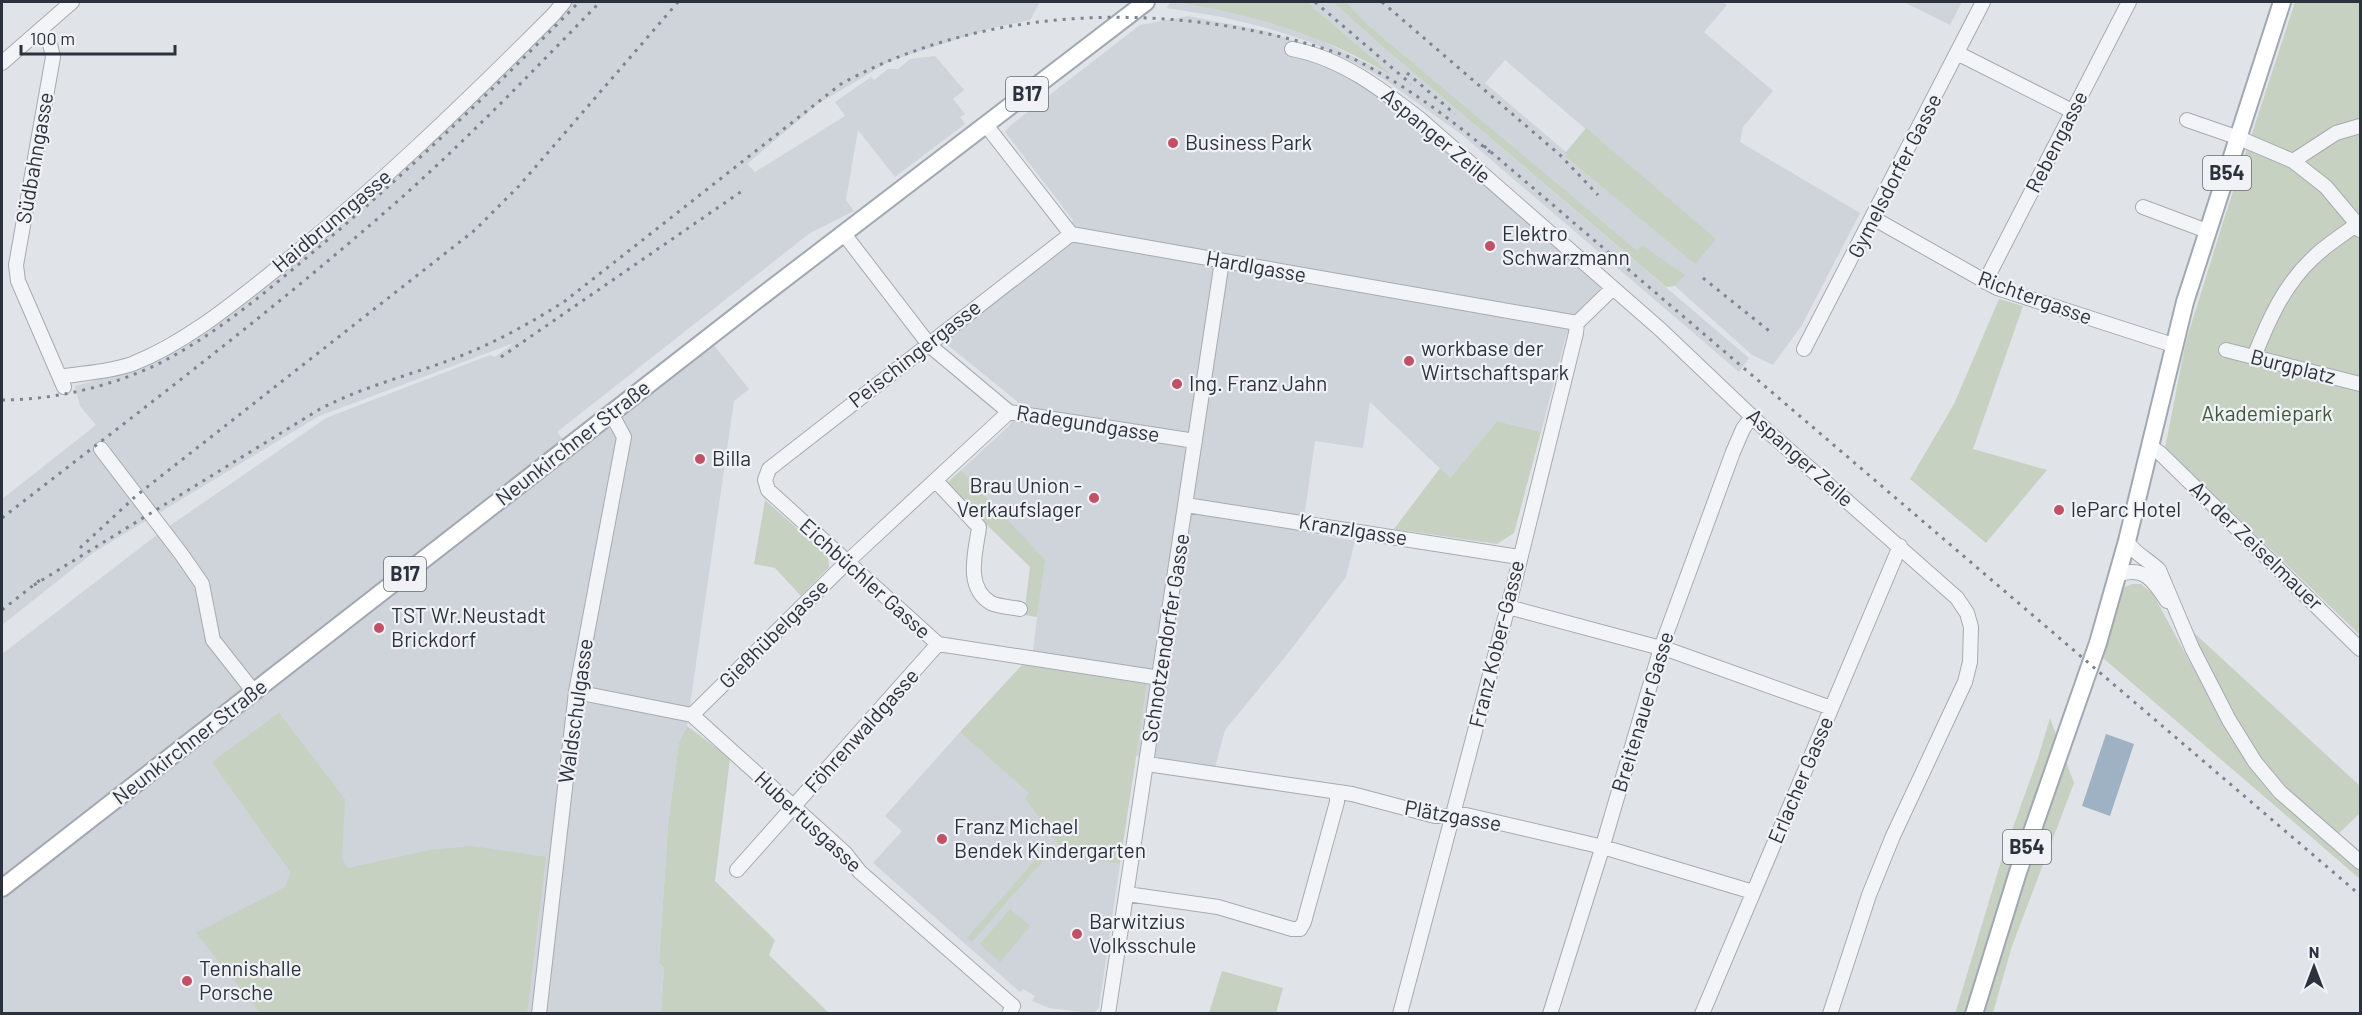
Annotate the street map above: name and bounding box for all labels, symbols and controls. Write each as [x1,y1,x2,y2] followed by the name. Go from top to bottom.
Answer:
[21,18,176,56] scale bar
[30,27,75,49] text: 100 m
[1006,77,1048,111] road number: B17
[1377,82,1497,188] street label: Aspanger Zeile
[2019,86,2092,196] street label: Rebengasse
[1841,89,1946,262] street label: Gymelsdorfer Gasse
[10,90,57,225] street label: Südbahngasse
[1185,129,1312,154] place label: Business Park
[1166,136,1180,150] marker: Business Park
[2203,156,2251,190] road number: B54
[267,163,396,277] street label: Haidbrunngasse
[1502,220,1630,269] place label: Elektro Schwarzmann
[1483,239,1497,253] marker: Elektro Schwarzmann
[1204,244,1308,287] street label: Hardlgasse
[1975,264,2096,329] street label: Richtergasse
[843,294,985,412] street label: Peischingergasse
[1421,335,1569,384] place label: workbase der Wirtschaftspark
[2248,343,2339,388] street label: Burgplatz
[1402,354,1416,368] marker: workbase der Wirtschaftspark
[1189,370,1327,395] place label: Ing. Franz Jahn
[490,374,654,510] street label: Neunkirchner Straße
[1170,377,1184,391] marker: Ing. Franz Jahn
[1015,399,1162,446] street label: Radegundgasse
[2202,400,2332,425] park label: Akademiepark
[1743,402,1859,511] street label: Aspanger Zeile
[712,445,751,470] place label: Billa
[693,452,707,466] marker: Billa
[957,472,1082,521] place label: Brau Union - Verkaufslager
[2185,475,2329,615] street label: An der Zeiselmauer
[1087,491,1101,505] marker: Brau Union - Verkaufslager
[2071,496,2181,521] place label: leParc Hotel
[2052,503,2066,517] marker: leParc Hotel
[1297,508,1409,549] street label: Kranzlgasse
[795,512,937,643] street label: Eichbüchler Gasse
[1136,531,1193,744] street label: Schnotzendorfer Gasse
[384,557,426,591] road number: B17
[1463,557,1528,730] street label: Franz Kober-Gasse
[713,573,833,693] street label: Gießhübelgasse
[391,602,546,651] place label: TST Wr.Neustadt Brickdorf
[372,621,386,635] marker: TST Wr.Neustadt Brickdorf
[1605,628,1678,795] street label: Breitenauer Gasse
[552,637,597,785] street label: Waldschulgasse
[799,663,923,797] street label: Föhrenwaldgasse
[107,673,271,809] street label: Neunkirchner Straße
[1762,712,1838,847] street label: Erlacher Gasse
[750,765,868,877] street label: Hubertusgasse
[1403,794,1504,835] street label: Plätzgasse
[954,813,1146,862] place label: Franz Michael Bendek Kindergarten
[2003,830,2051,864] road number: B54
[935,832,949,846] marker: Franz Michael Bendek Kindergarten
[1089,908,1196,957] place label: Barwitzius Volksschule
[1070,927,1084,941] marker: Barwitzius Volksschule
[2284,937,2344,997] north arrow
[2309,942,2319,961] text: N
[199,955,302,1004] place label: Tennishalle Porsche
[180,974,194,988] marker: Tennishalle Porsche

